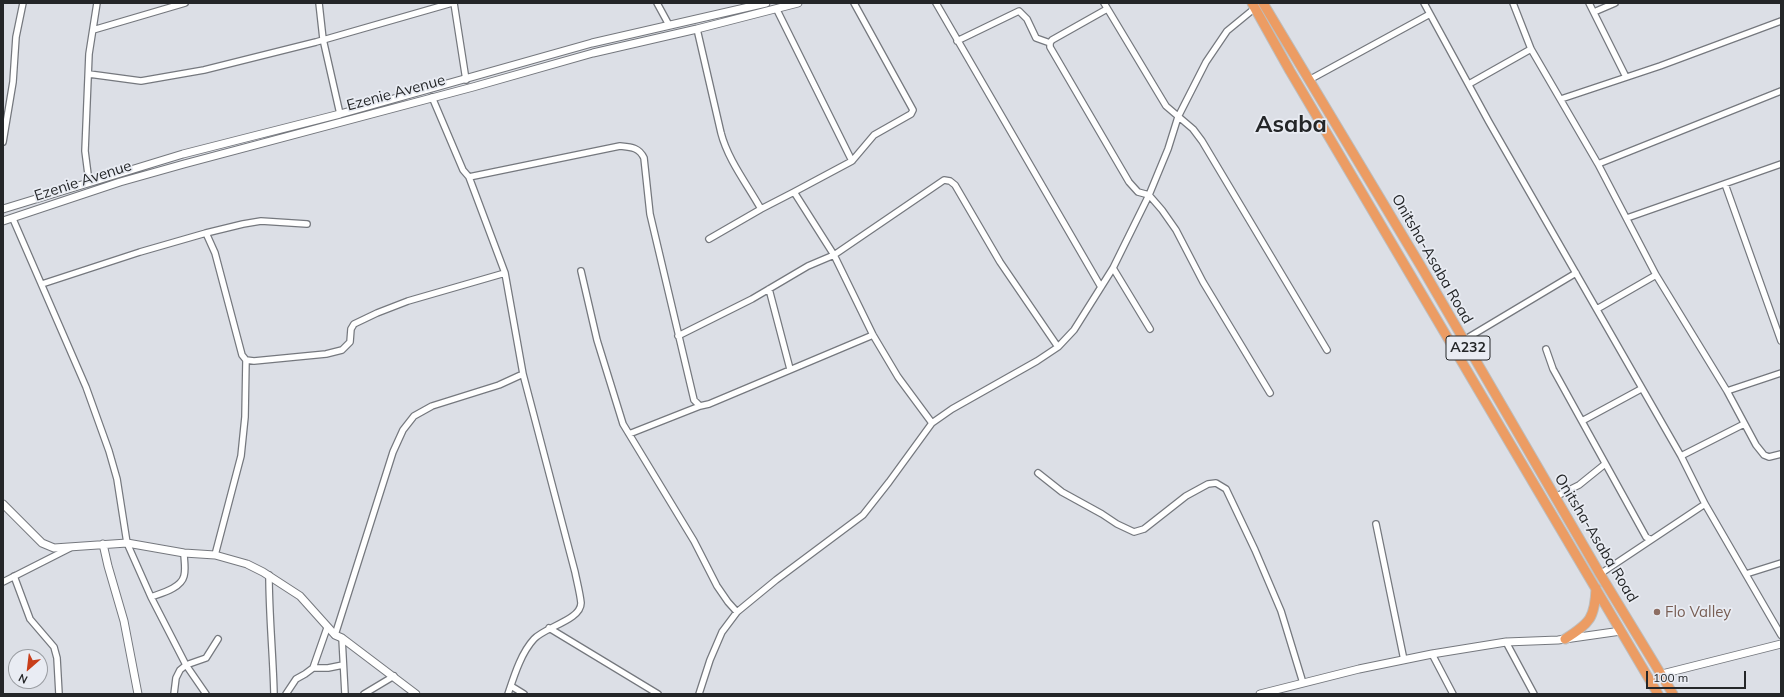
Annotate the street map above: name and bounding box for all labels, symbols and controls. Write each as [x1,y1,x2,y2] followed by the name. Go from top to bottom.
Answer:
[345,71,447,115] street label: Ezenie Avenue
[1255,111,1327,139] district label: Asaba
[32,157,134,205] street label: Ezenie Avenue
[1388,191,1476,327] street label: Onitsha-Asaba Road
[1446,336,1490,360] road number: A232
[1551,471,1641,605] street label: Onitsha-Asaba Road
[1665,603,1731,621] place label: Flo Valley
[1652,607,1662,617] marker: Flo Valley
[8,649,48,689] north arrow
[1648,663,1748,689] scale bar
[1653,670,1688,685] text: 100 m
[16,671,30,687] text: N

